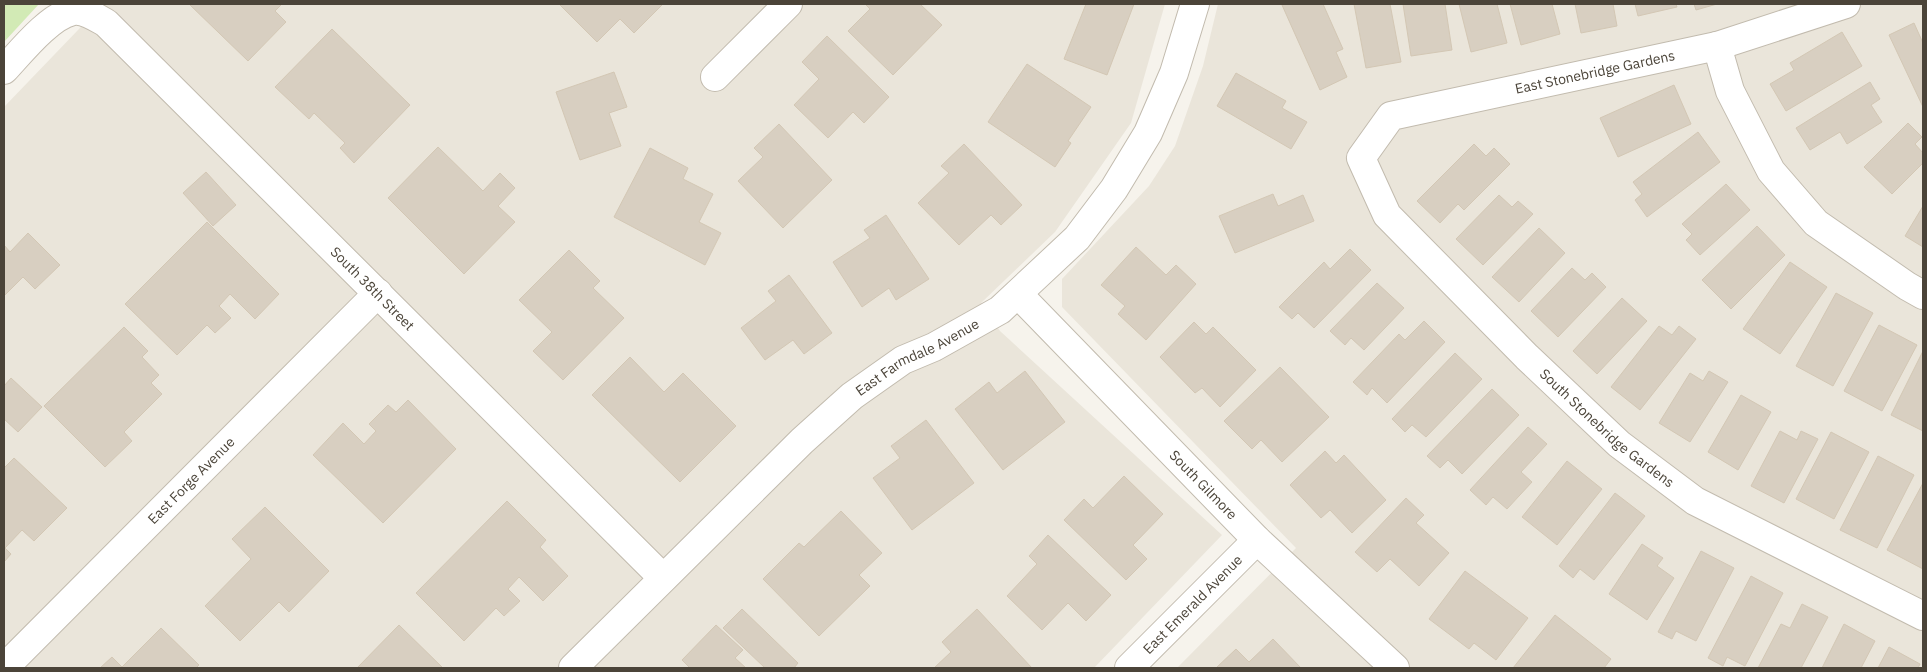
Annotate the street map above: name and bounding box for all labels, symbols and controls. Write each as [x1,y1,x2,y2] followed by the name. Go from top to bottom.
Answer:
[1513,46,1677,98] street label: East Stonebridge Gardens
[327,243,418,334] street label: South 38th Street
[852,314,982,400] street label: East Farmdale Avenue
[1536,365,1678,491] street label: South Stonebridge Gardens
[144,433,239,528] street label: East Forge Avenue
[1166,446,1241,524] street label: South Gilmore
[1139,551,1246,658] street label: East Emerald Avenue

